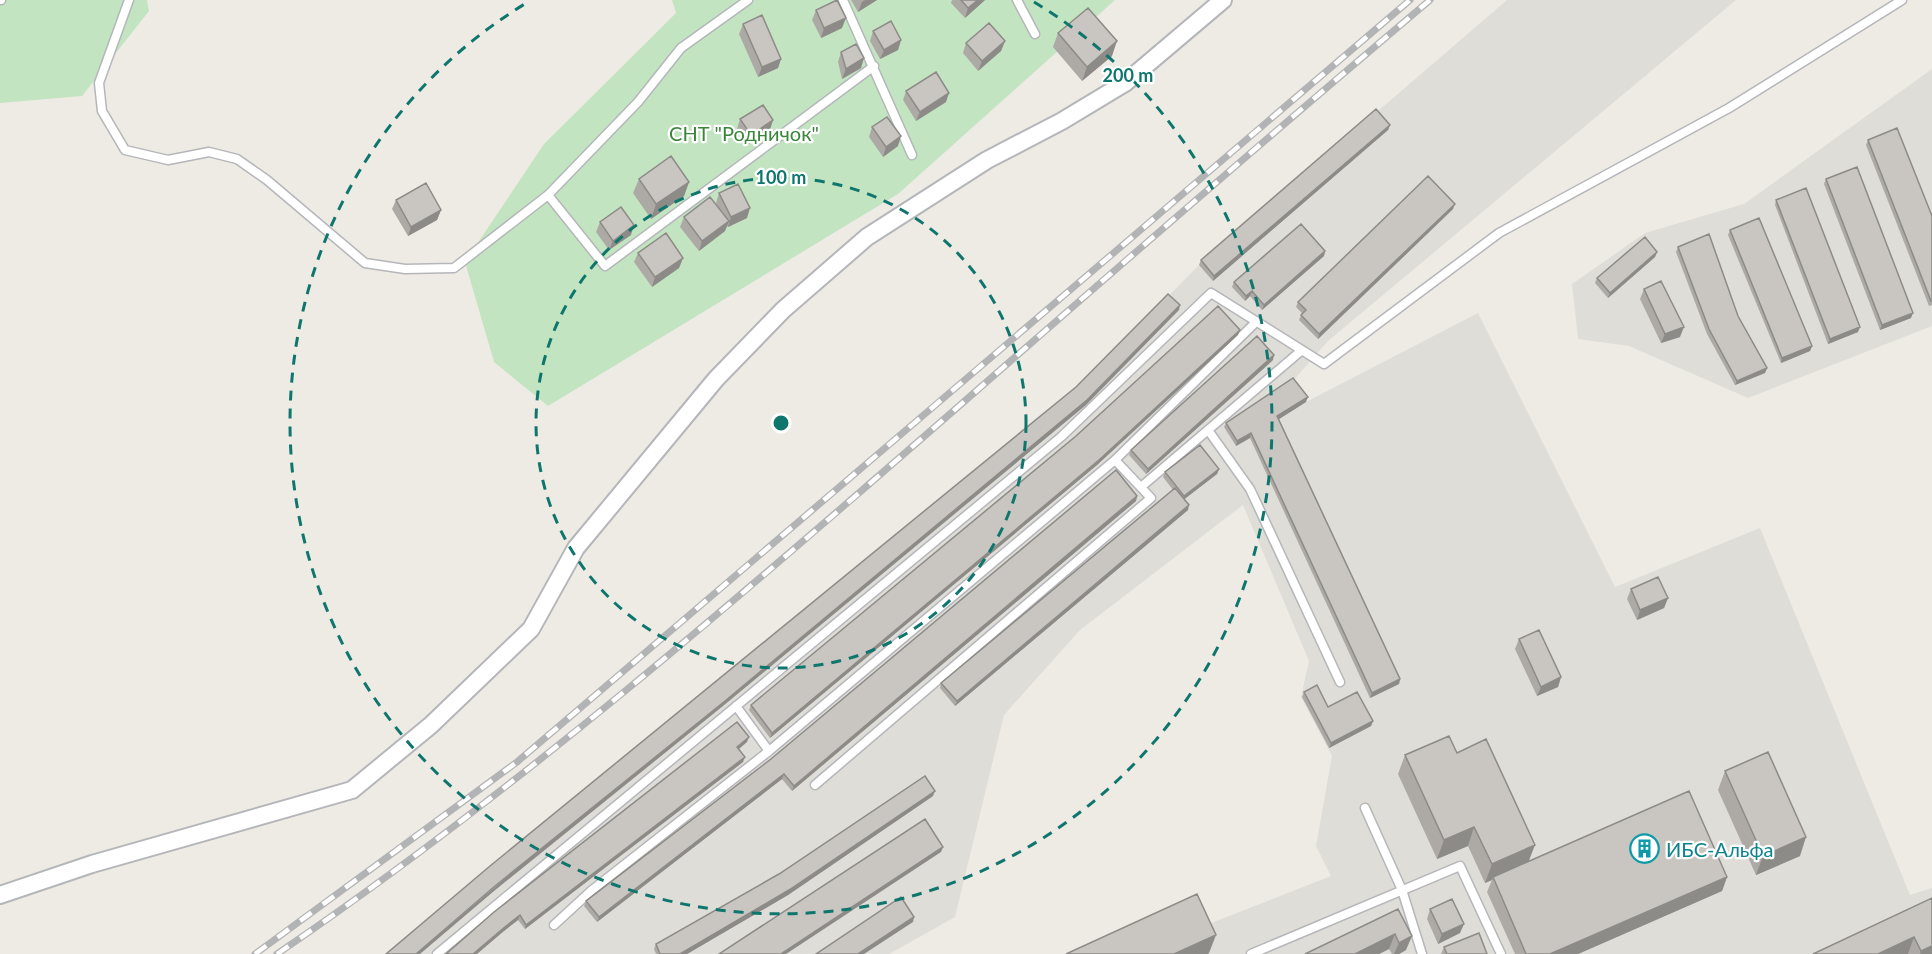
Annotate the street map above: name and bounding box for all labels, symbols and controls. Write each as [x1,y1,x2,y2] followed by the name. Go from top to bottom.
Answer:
[1103,64,1153,86] text: 200 m
[669,121,819,145] park label: СНТ "Родничок"
[756,166,806,188] text: 100 m
[771,413,791,433] centre of rings
[1629,833,1661,865] building icon: ИБС-Альфа
[1666,837,1773,861] place label: ИБС-Альфа

